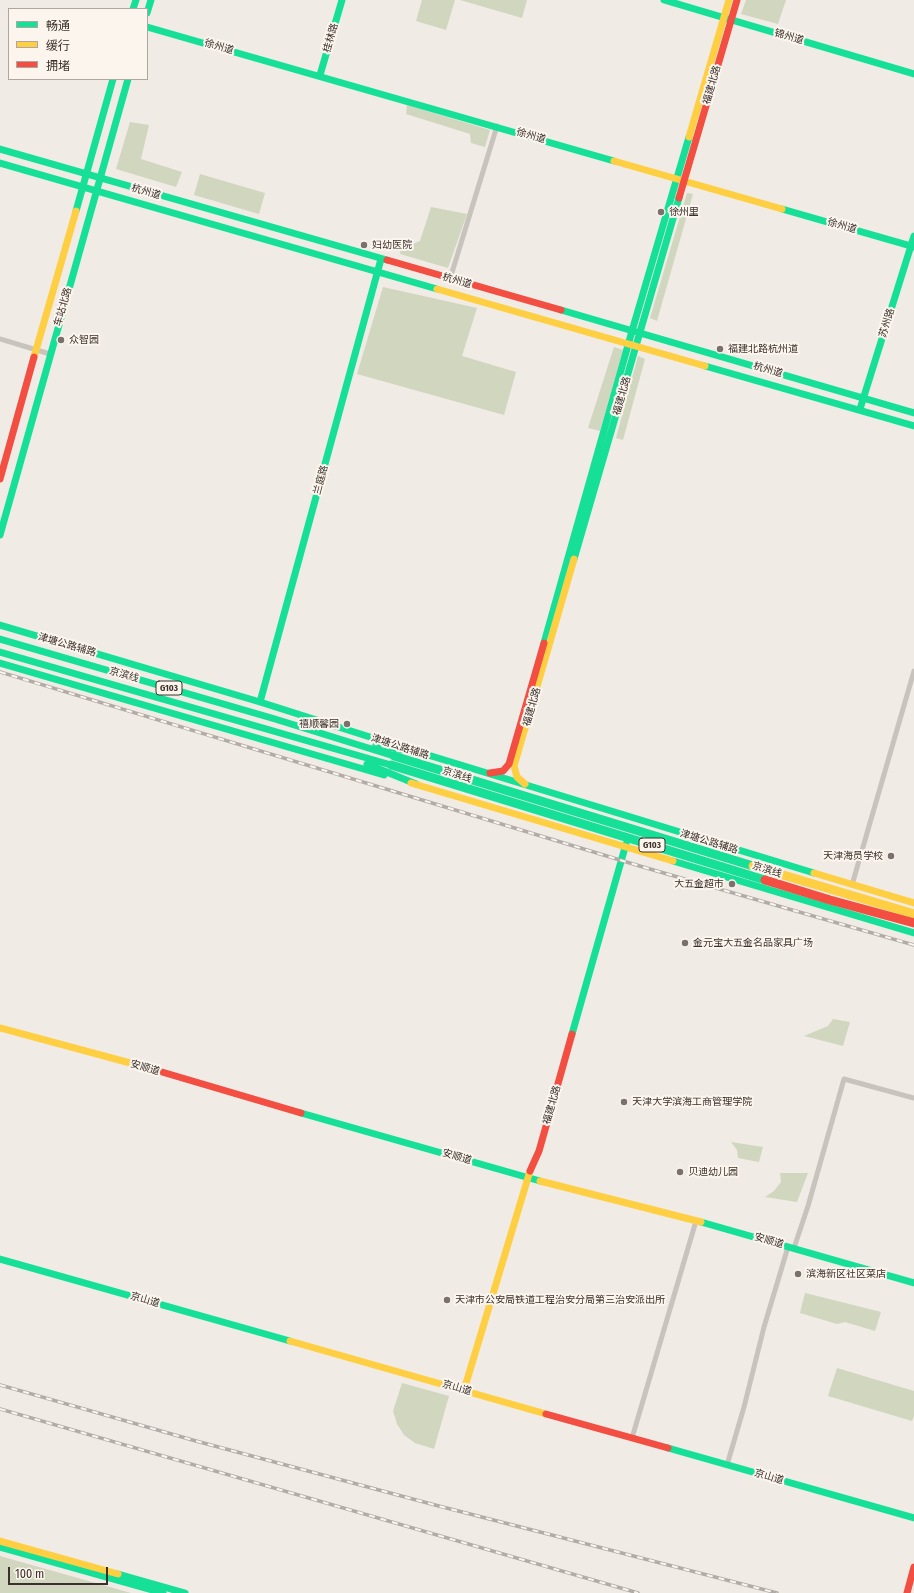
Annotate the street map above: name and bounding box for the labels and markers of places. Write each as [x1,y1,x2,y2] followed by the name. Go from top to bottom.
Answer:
[669,206,699,218] place label: 徐州里
[656,207,666,217] marker: 徐州里
[372,239,412,251] place label: 妇幼医院
[359,240,369,250] marker: 妇幼医院
[69,334,99,346] place label: 众智园
[56,335,66,345] marker: 众智园
[728,343,798,355] place label: 福建北路杭州道
[715,344,725,354] marker: 福建北路杭州道
[299,718,339,730] place label: 禧顺馨园
[342,719,352,729] marker: 禧顺馨园
[823,850,883,862] place label: 天津海员学校
[886,851,896,861] marker: 天津海员学校
[674,878,724,890] place label: 大五金超市
[727,879,737,889] marker: 大五金超市
[693,937,813,949] place label: 金元宝大五金名品家具广场
[680,938,690,948] marker: 金元宝大五金名品家具广场
[632,1096,752,1108] place label: 天津大学滨海工商管理学院
[619,1097,629,1107] marker: 天津大学滨海工商管理学院
[688,1166,738,1178] place label: 贝迪幼儿园
[675,1167,685,1177] marker: 贝迪幼儿园
[806,1268,886,1280] place label: 滨海新区社区菜店
[793,1269,803,1279] marker: 滨海新区社区菜店
[455,1294,665,1306] place label: 天津市公安局铁道工程治安分局第三治安派出所
[442,1295,452,1305] marker: 天津市公安局铁道工程治安分局第三治安派出所

